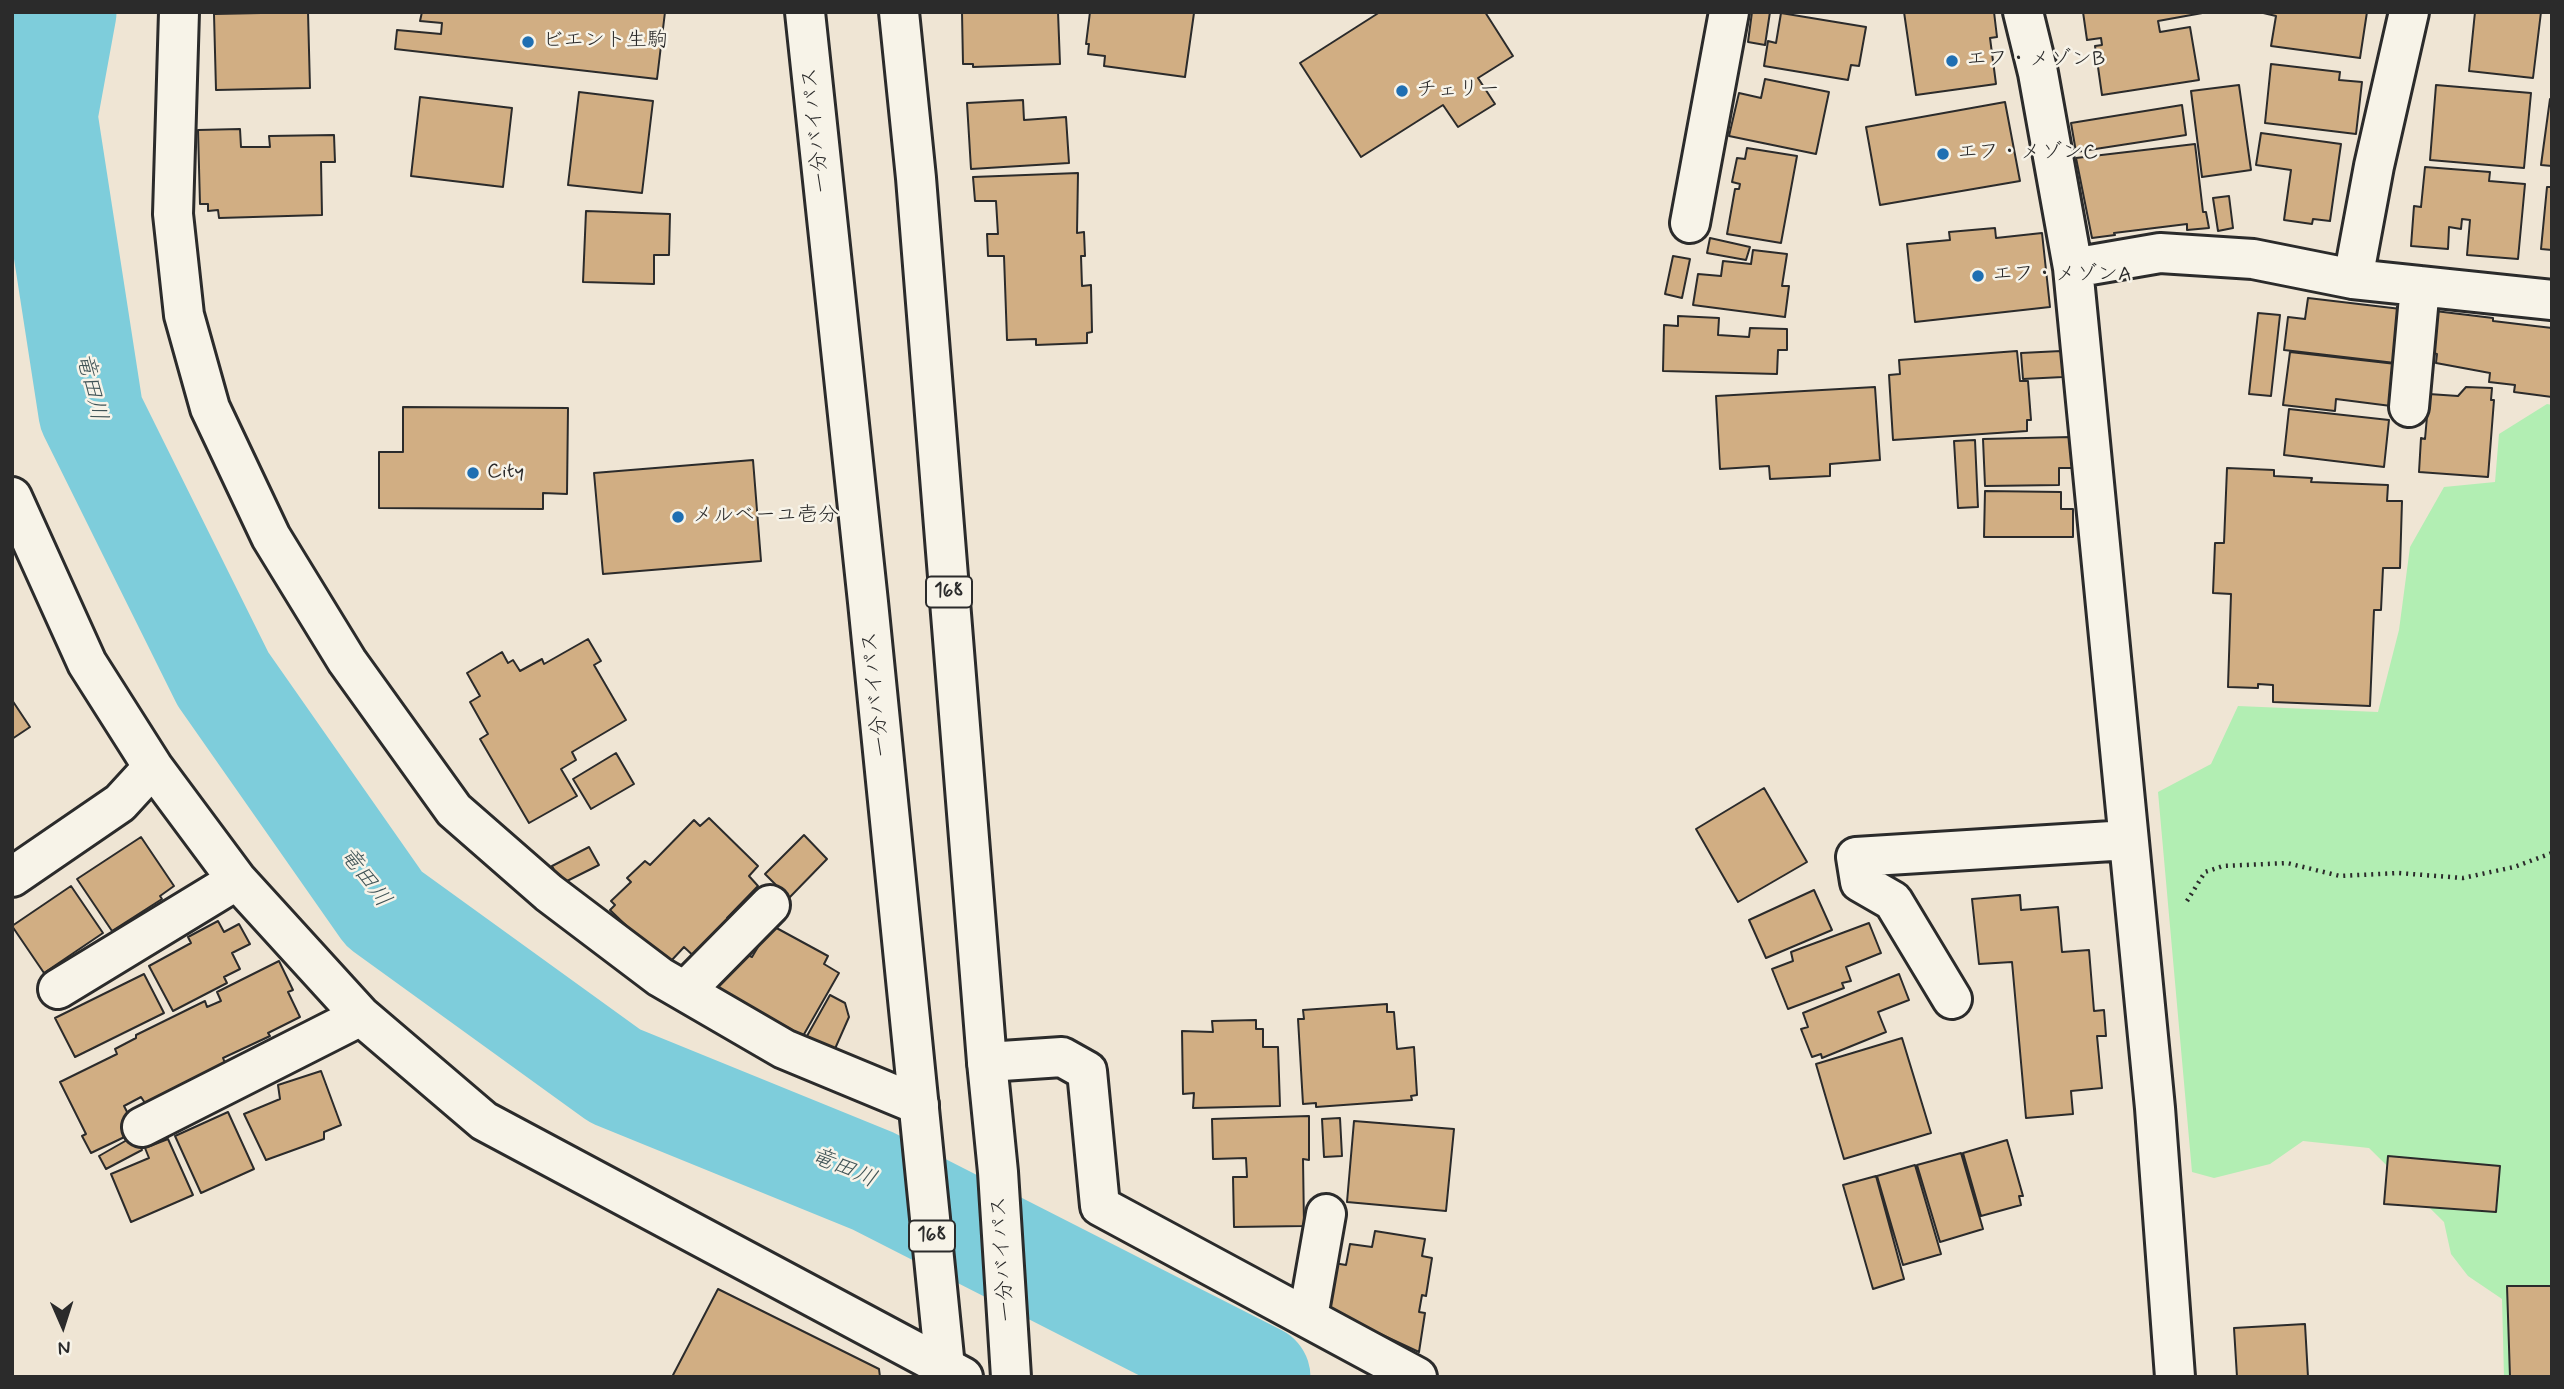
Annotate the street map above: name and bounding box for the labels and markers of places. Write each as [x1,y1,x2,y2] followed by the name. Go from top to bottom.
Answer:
[542,29,668,55] place label: ビエント生駒
[520,34,536,50] marker: ビエント生駒
[1966,48,2105,74] place label: エフ・メゾンB
[1944,53,1960,69] marker: エフ・メゾンB
[1416,78,1500,104] place label: チェリー
[1394,83,1410,99] marker: チェリー
[1957,141,2098,167] place label: エフ・メゾンC
[1935,146,1951,162] marker: エフ・メゾンC
[1992,263,2132,289] place label: エフ・メゾンA
[1970,268,1986,284] marker: エフ・メゾンA
[487,460,524,486] place label: City
[465,465,481,481] marker: City
[692,504,839,530] place label: メルベーユ壱分
[670,509,686,525] marker: メルベーユ壱分

